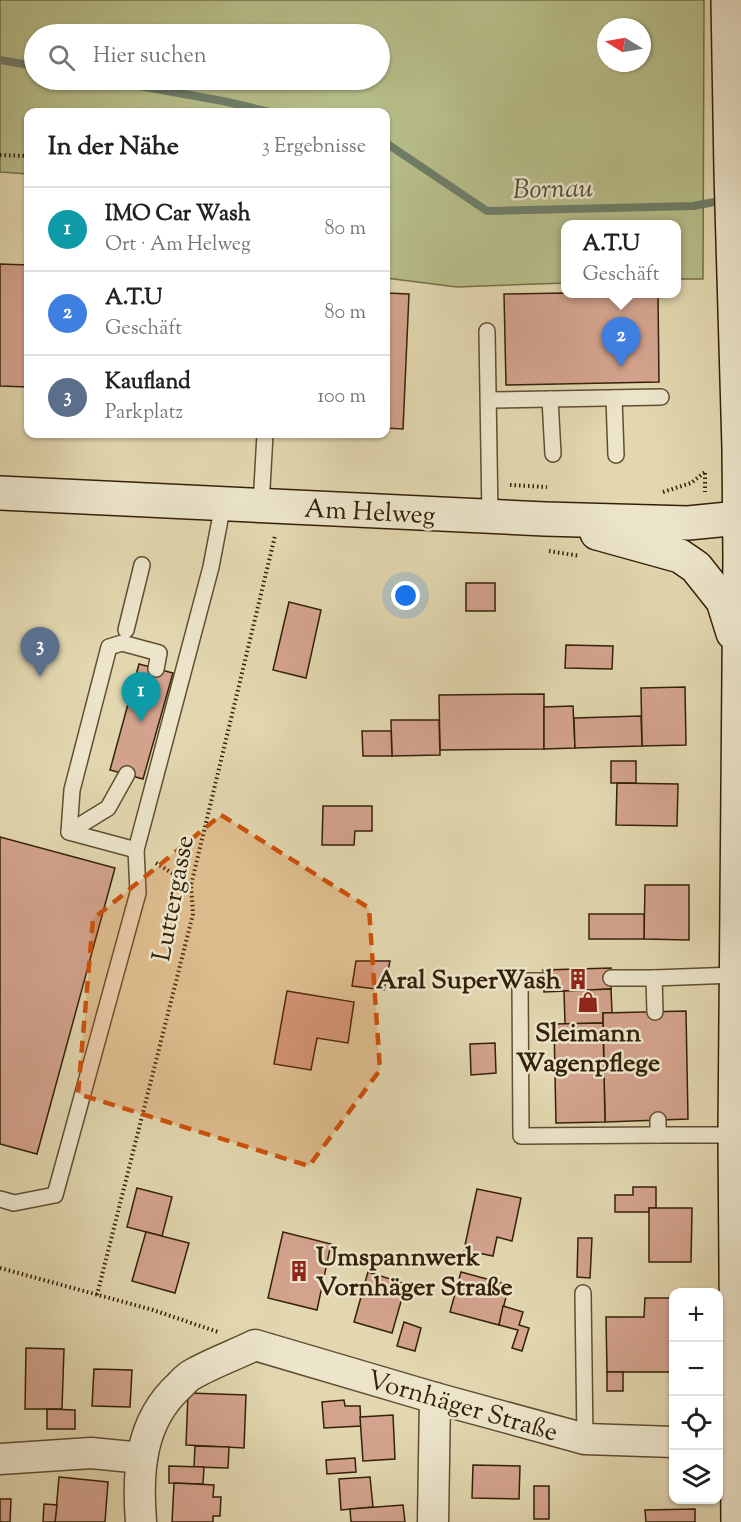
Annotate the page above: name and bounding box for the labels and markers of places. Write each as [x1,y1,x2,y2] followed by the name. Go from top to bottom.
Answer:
[602,318,640,367] pin: 2
[20,628,60,677] pin: 3
[122,672,160,722] pin: 1
[376,963,562,1000] place label: Aral SuperWash
[566,967,590,991] building icon: Aral SuperWash
[576,990,600,1014] shop icon: Sleimann Wagenpflege
[516,1016,660,1083] place label: Sleimann Wagenpflege
[316,1240,513,1307] place label: Umspannwerk Vornhäger Straße
[287,1259,311,1283] building icon: Umspannwerk Vornhäger Straße

